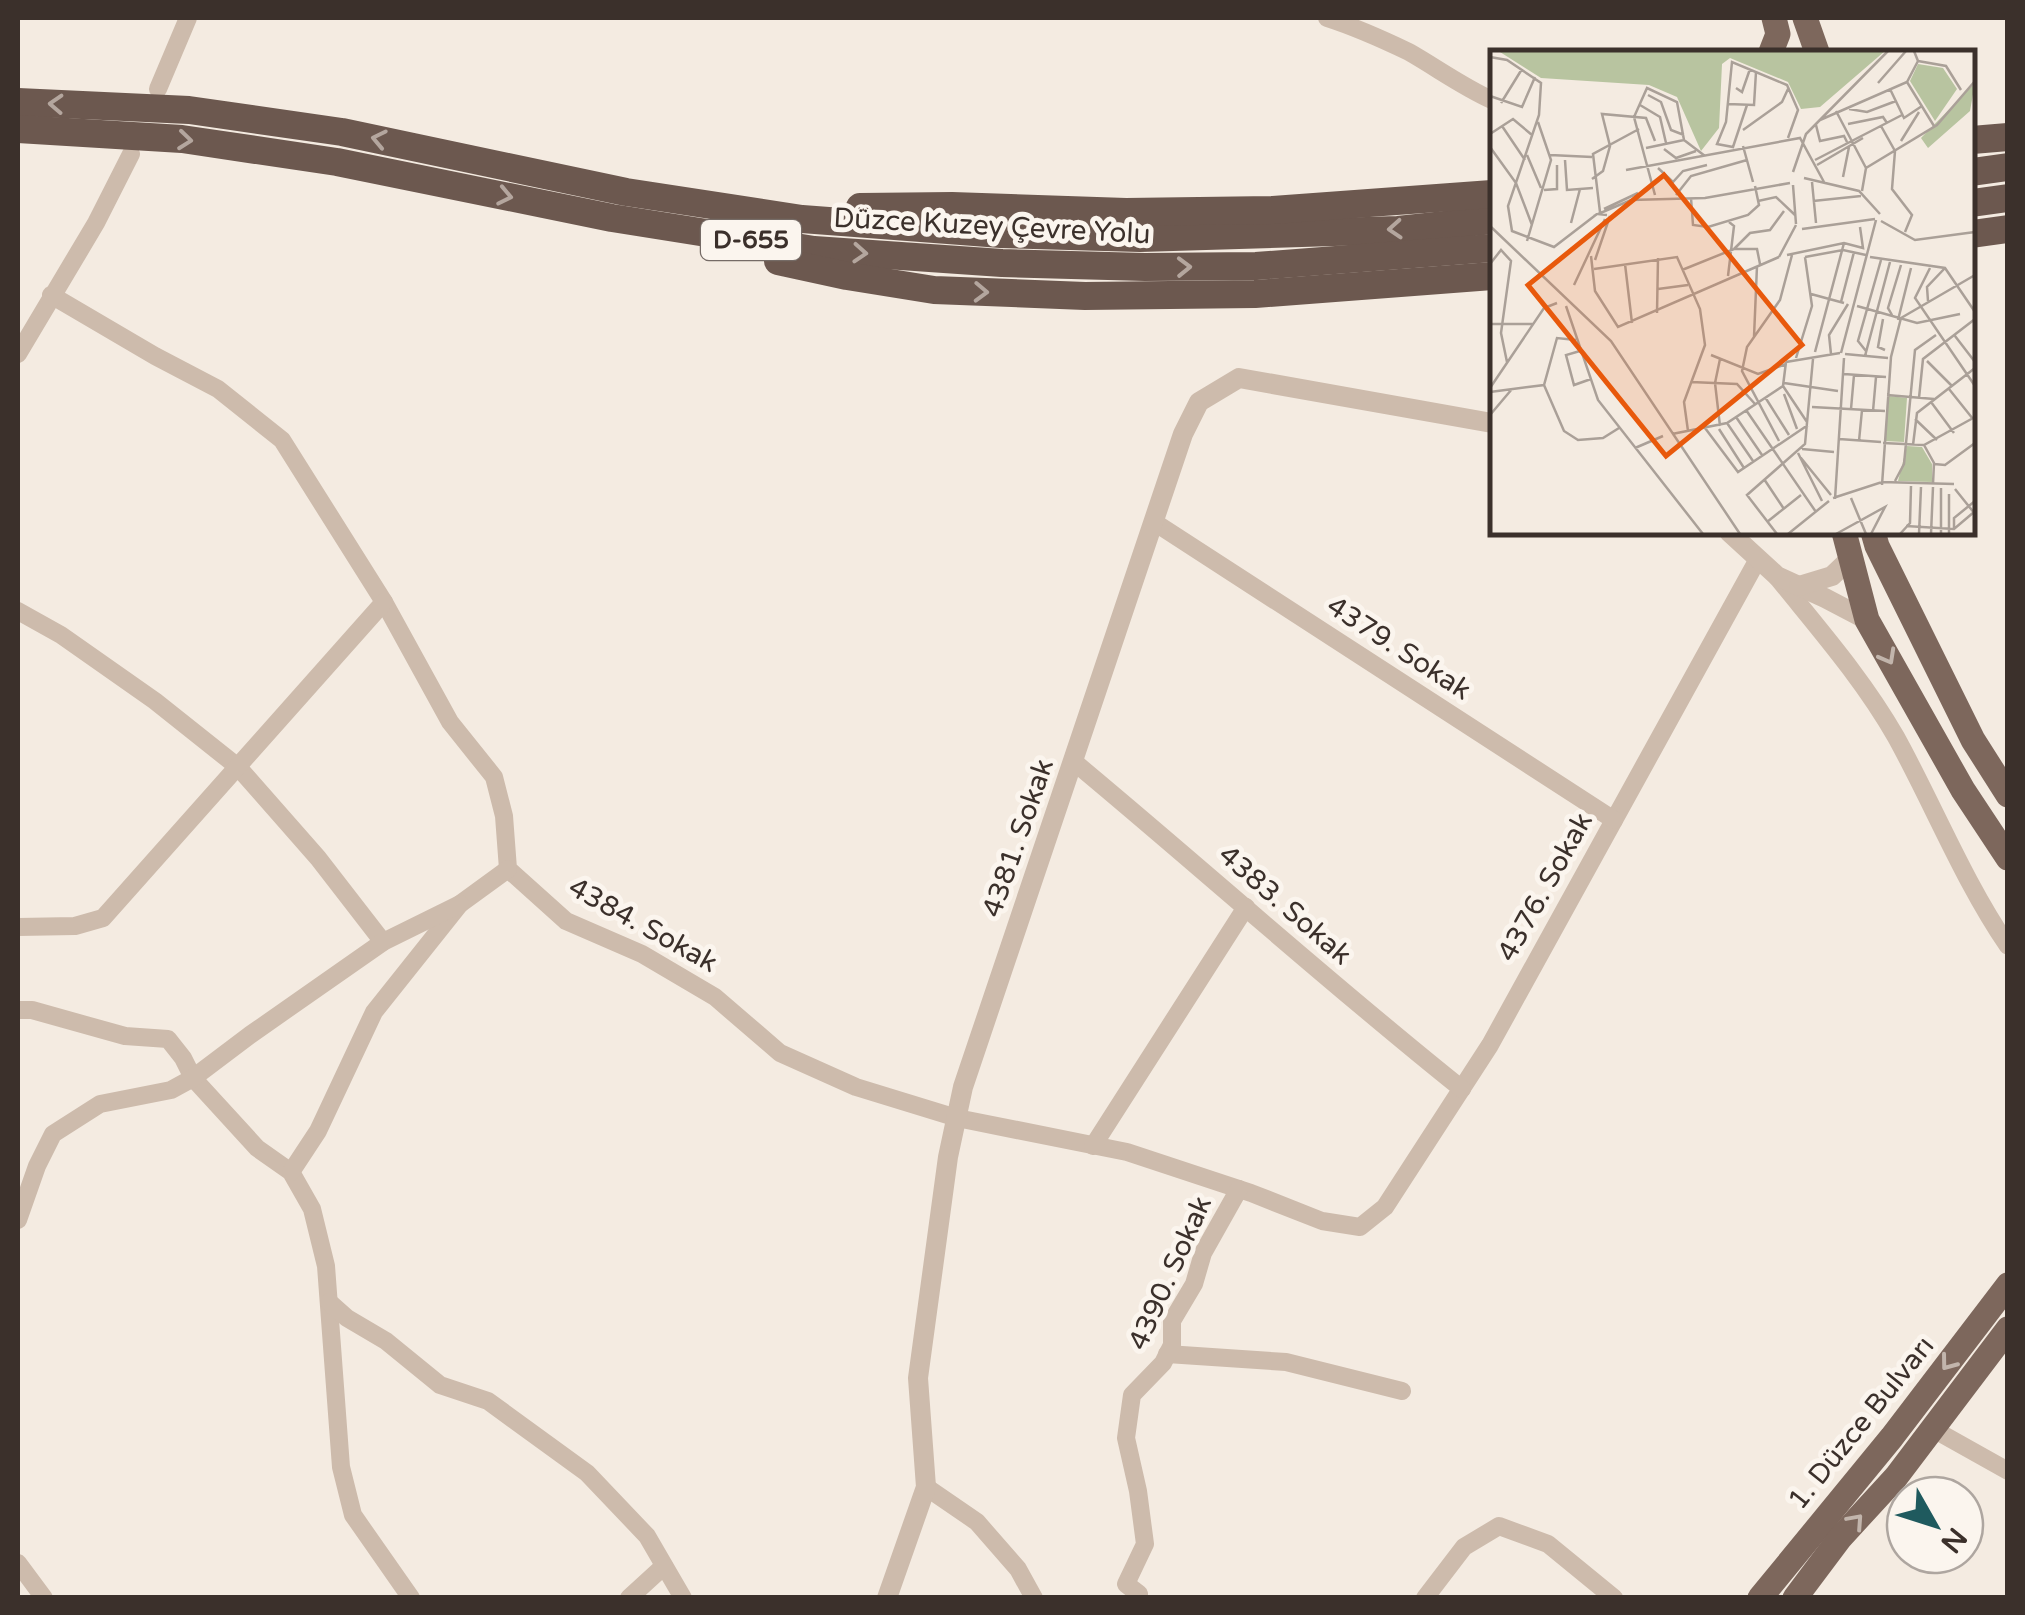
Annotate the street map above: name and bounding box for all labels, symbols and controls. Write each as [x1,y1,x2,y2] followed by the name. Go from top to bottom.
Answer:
[1490,50,1975,535] inset map
[48,94,64,115] one-way arrow
[177,129,193,150] one-way arrow
[371,130,388,151] one-way arrow
[496,185,513,206] one-way arrow
[833,201,1151,251] street label: Düzce Kuzey Çevre Yolu
[1387,218,1403,240] one-way arrow
[701,220,801,260] road number: D-655
[852,242,868,263] one-way arrow
[1178,256,1193,278] one-way arrow
[973,281,989,302] one-way arrow
[1320,589,1478,707] street label: 4379. Sokak
[1875,646,1895,664] one-way arrow
[975,754,1061,922] street label: 4381. Sokak
[1490,807,1600,967] street label: 4376. Sokak
[1212,838,1358,972] street label: 4383. Sokak
[563,870,723,980] street label: 4384. Sokak
[1121,1191,1219,1355] street label: 4390. Sokak
[1781,1329,1941,1517] street label: 1. Düzce Bulvarı
[1943,1352,1960,1370] one-way arrow
[1885,1475,1985,1575] north arrow
[1844,1514,1862,1533] one-way arrow
[1933,1521,1974,1560] text: N

